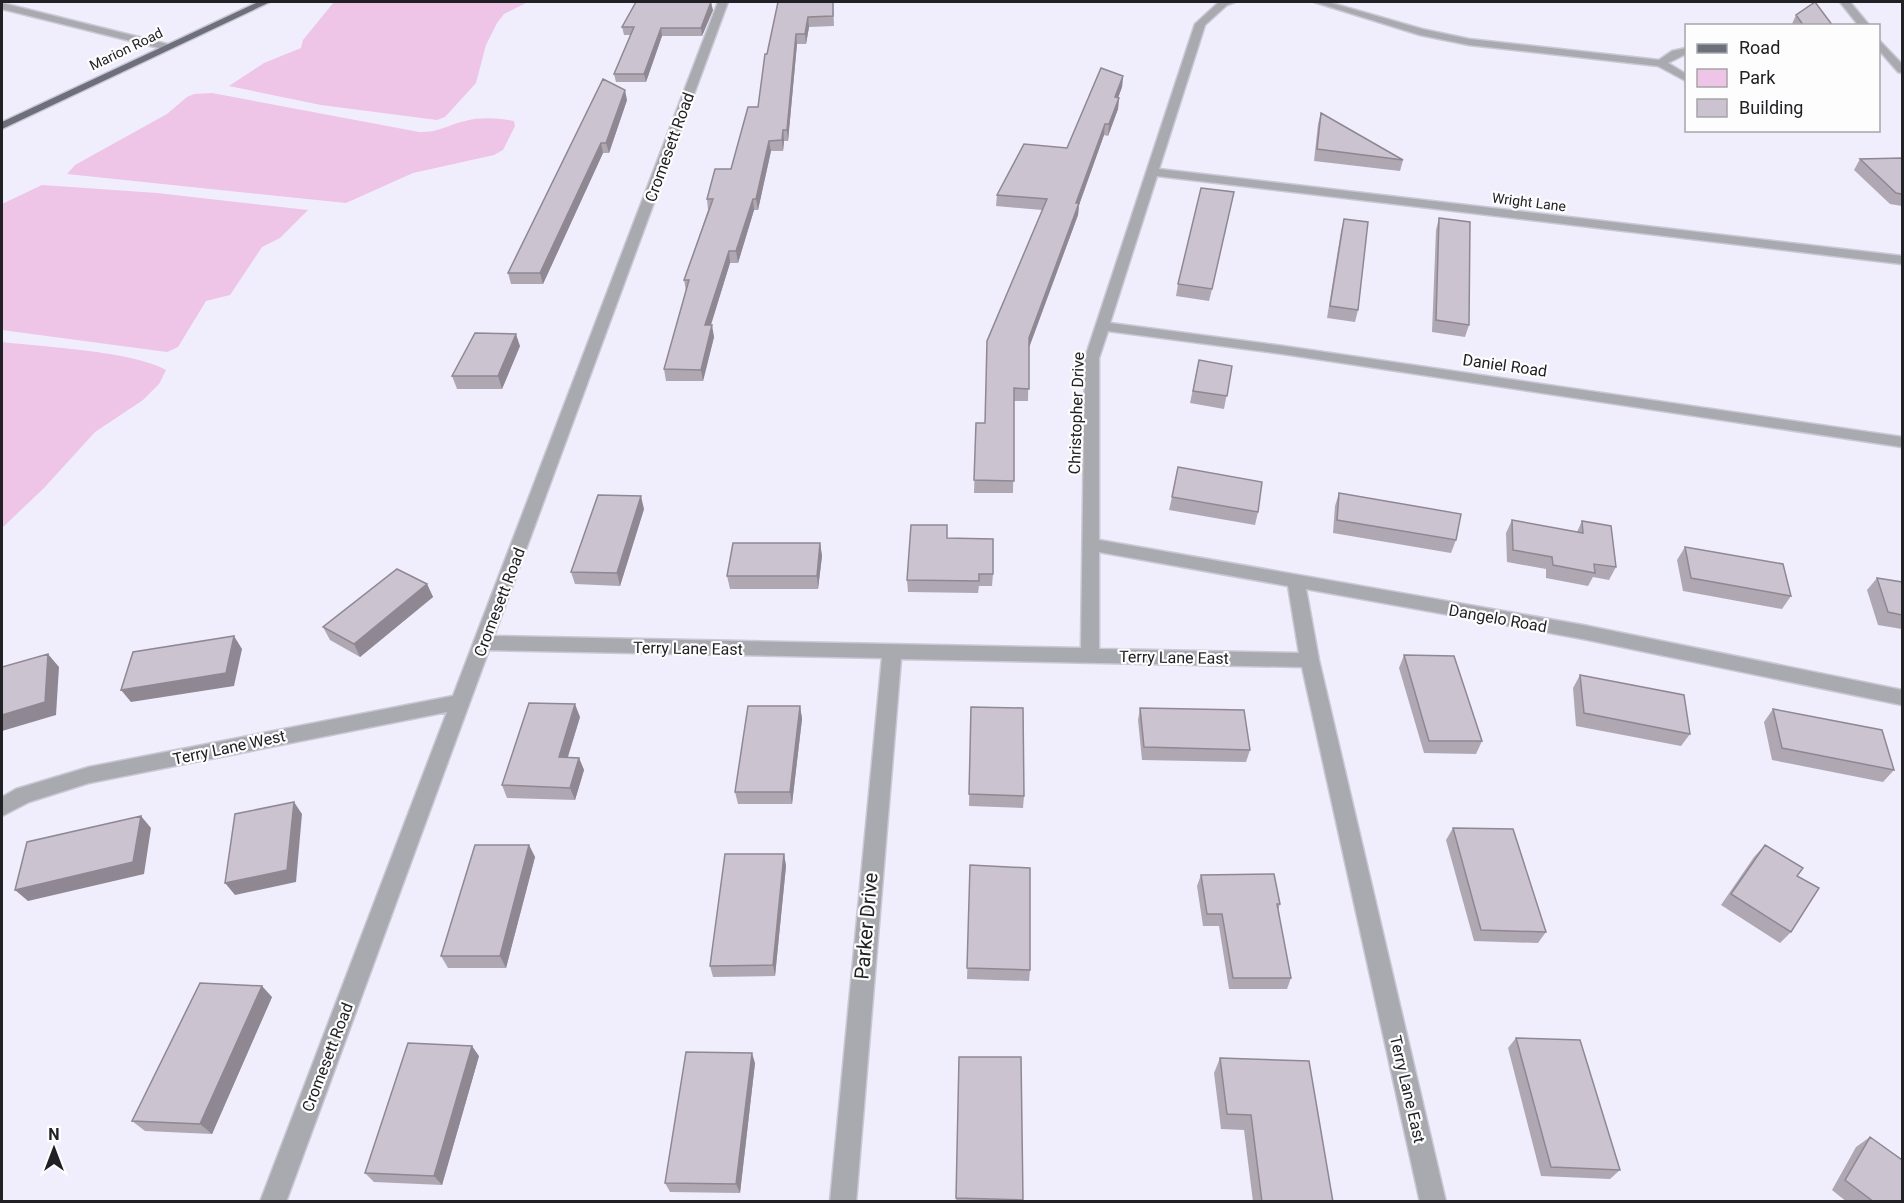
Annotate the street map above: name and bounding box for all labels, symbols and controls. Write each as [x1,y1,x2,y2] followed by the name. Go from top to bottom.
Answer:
[87,24,165,74] street label: Marion Road
[1685,24,1880,132] legend
[1739,37,1780,58] text: Road
[1739,67,1776,88] text: Park
[641,90,698,205] street label: Cromesett Road
[1739,97,1803,118] text: Building
[1491,190,1567,214] street label: Wright Lane
[1462,350,1548,381] street label: Daniel Road
[1065,351,1088,475] street label: Christopher Drive
[470,545,529,659] street label: Cromesett Road
[1447,601,1548,636] street label: Dangelo Road
[633,638,743,659] street label: Terry Lane East
[1119,647,1229,668] street label: Terry Lane East
[171,726,287,769] street label: Terry Lane West
[849,871,883,981] street label: Parker Drive
[298,1000,357,1114] street label: Cromesett Road
[1386,1034,1429,1145] street label: Terry Lane East
[24,1119,84,1179] north arrow
[48,1125,60,1144] text: N

